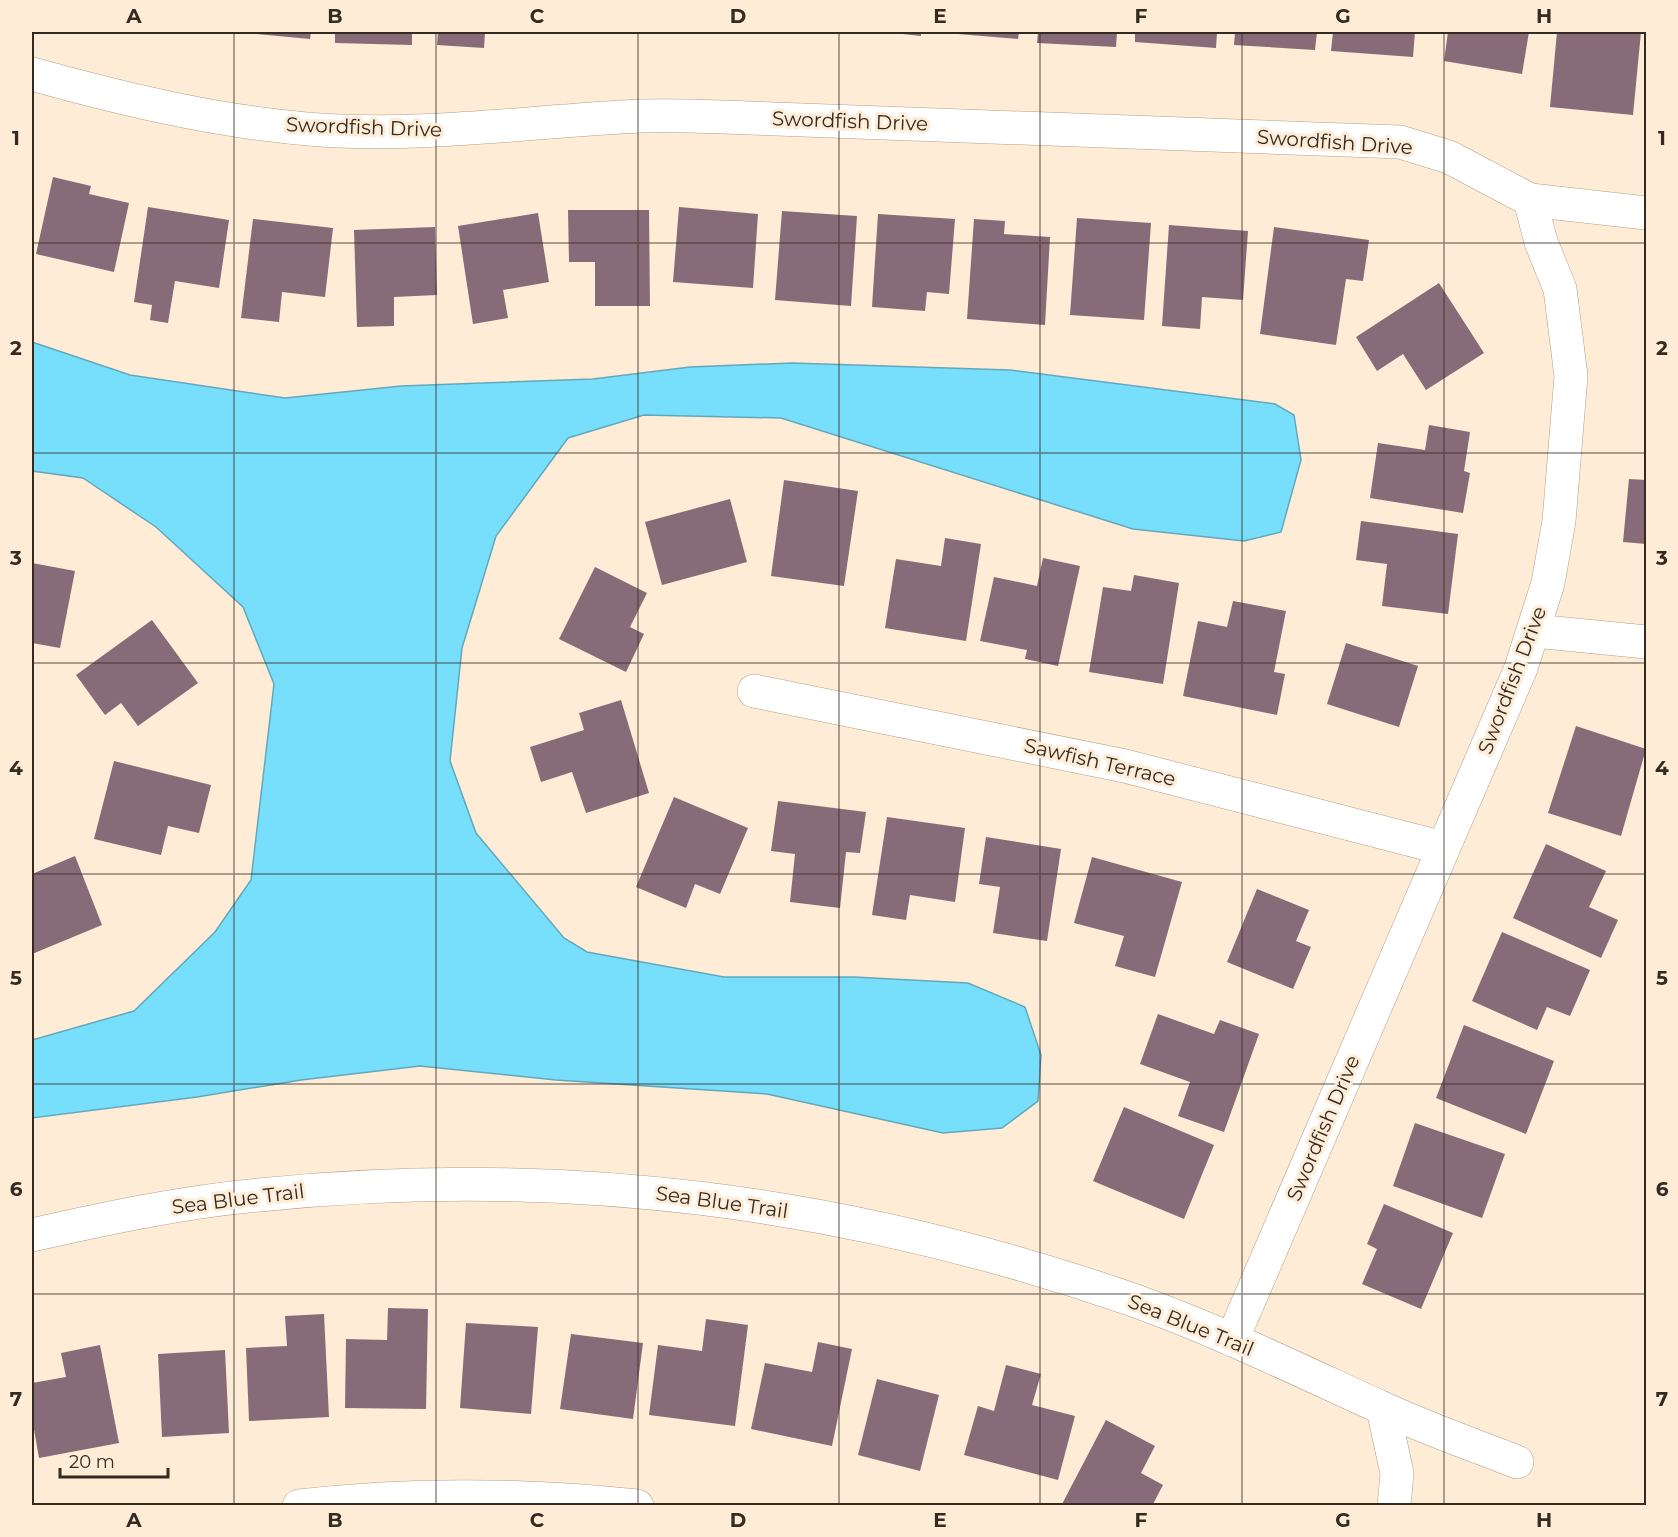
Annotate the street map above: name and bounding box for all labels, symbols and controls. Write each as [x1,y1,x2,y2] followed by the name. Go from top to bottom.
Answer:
[125,4,142,28] text: A
[327,4,343,28] text: B
[530,4,545,28] text: C
[730,4,746,28] text: D
[933,4,947,28] text: E
[1135,4,1148,28] text: F
[1335,4,1351,28] text: G
[1536,4,1552,28] text: H
[772,106,928,136] street label: Swordfish Drive
[286,112,442,142] street label: Swordfish Drive
[1256,125,1414,159] street label: Swordfish Drive
[12,126,20,150] text: 1
[1658,126,1666,150] text: 1
[10,336,22,360] text: 2
[1656,336,1668,360] text: 2
[9,546,22,570] text: 3
[1655,546,1668,570] text: 3
[1473,603,1551,757] street label: Swordfish Drive
[1022,733,1178,791] street label: Sawfish Terrace
[9,756,23,780] text: 4
[1655,756,1669,780] text: 4
[10,966,22,990] text: 5
[1656,966,1668,990] text: 5
[1281,1051,1365,1205] street label: Swordfish Drive
[10,1177,23,1201] text: 6
[1656,1177,1669,1201] text: 6
[170,1179,306,1219] street label: Sea Blue Trail
[654,1181,790,1223] street label: Sea Blue Trail
[1125,1289,1257,1361] street label: Sea Blue Trail
[10,1387,22,1411] text: 7
[1656,1387,1668,1411] text: 7
[60,1441,168,1479] scale bar
[69,1451,115,1473] text: 20 m
[125,1508,142,1532] text: A
[327,1508,343,1532] text: B
[530,1508,545,1532] text: C
[730,1508,746,1532] text: D
[933,1508,947,1532] text: E
[1135,1508,1148,1532] text: F
[1335,1508,1351,1532] text: G
[1536,1508,1552,1532] text: H

